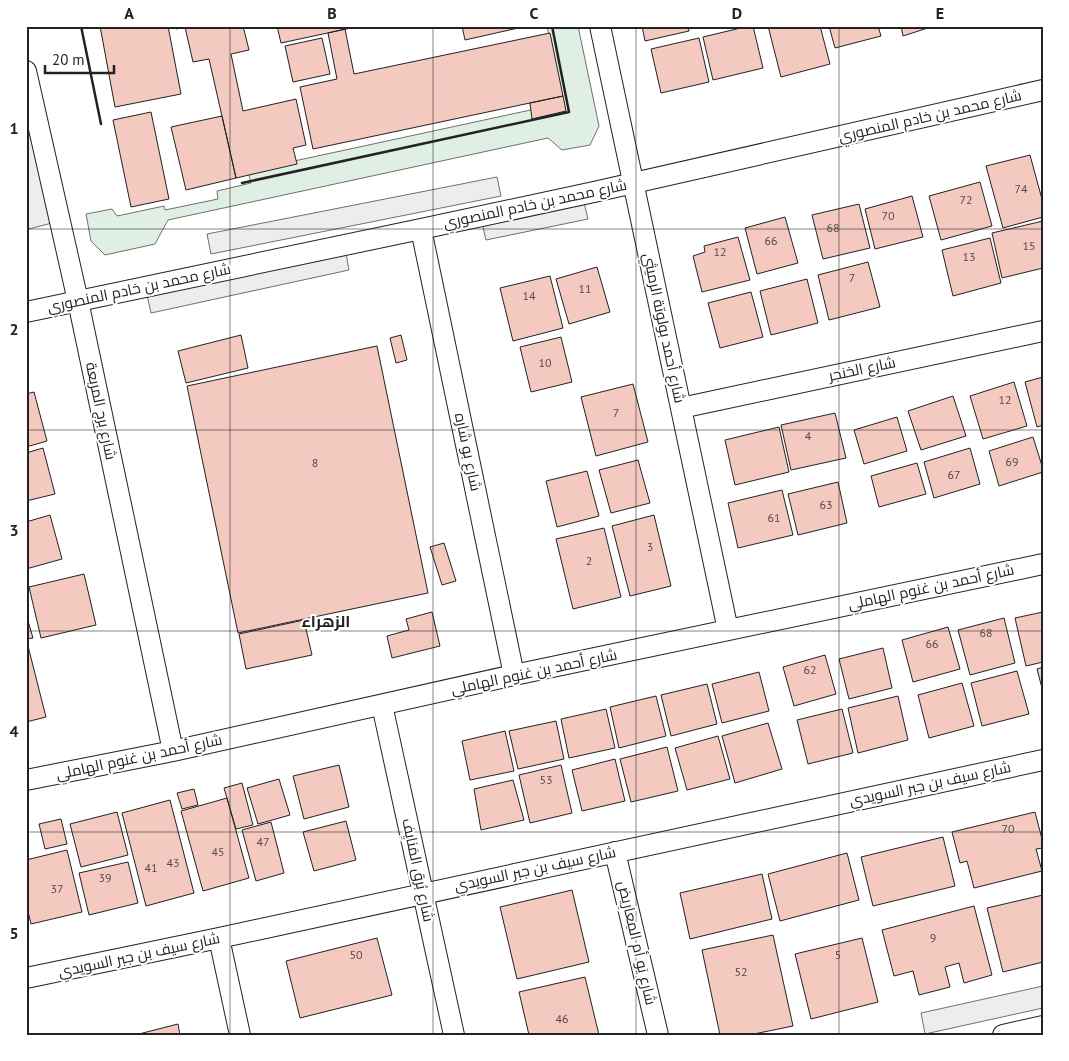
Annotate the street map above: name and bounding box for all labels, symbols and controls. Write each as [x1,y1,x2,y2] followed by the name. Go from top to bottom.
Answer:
[124,3,134,23] text: A
[327,3,337,23] text: B
[530,3,539,23] text: C
[732,3,742,23] text: D
[936,3,944,23] text: E
[45,42,114,74] scale bar
[52,50,85,69] text: 20 m
[836,85,1024,149] street label: شارع محمد بن خادم المنصوري
[9,118,19,138] text: 1
[441,175,629,235] street label: شارع محمد بن خادم المنصوري
[1014,181,1028,196] house number: 74
[959,192,973,207] house number: 72
[881,208,895,223] house number: 70
[826,220,840,235] house number: 68
[764,233,778,248] house number: 66
[1022,238,1036,253] house number: 15
[713,244,727,259] house number: 12
[962,249,976,264] house number: 13
[636,251,690,405] street label: شارع أحمد بولوتة الرميثي
[45,259,233,319] street label: شارع محمد بن خادم المنصوري
[849,270,855,285] house number: 7
[578,281,592,296] house number: 11
[522,288,536,303] house number: 14
[9,319,19,339] text: 2
[826,352,898,387] street label: شارع الخنجر
[538,355,552,370] house number: 10
[80,360,121,462] street label: شارع برج المربعة
[998,392,1012,407] house number: 12
[613,405,619,420] house number: 7
[449,411,486,493] street label: شارع بو شاره
[805,428,812,443] house number: 4
[1005,454,1019,469] house number: 69
[312,455,318,470] house number: 8
[947,467,961,482] house number: 67
[819,497,833,512] house number: 63
[767,510,781,525] house number: 61
[9,520,19,540] text: 3
[647,539,653,554] house number: 3
[586,553,592,568] house number: 2
[846,560,1016,616] street label: شارع أحمد بن غنوم الهاملي
[302,611,350,631] district label: الزهراء
[979,625,993,640] house number: 68
[925,636,939,651] house number: 66
[449,645,619,701] street label: شارع أحمد بن غنوم الهاملي
[803,662,817,677] house number: 62
[9,721,19,741] text: 4
[54,730,224,786] street label: شارع أحمد بن غنوم الهاملي
[847,757,1013,813] street label: شارع سيف بن جبر السويدي
[539,772,553,787] house number: 53
[396,816,439,924] street label: شارع بُرق المَنايِف
[1001,821,1015,836] house number: 70
[256,834,270,849] house number: 47
[452,842,618,898] street label: شارع سيف بن جبر السويدي
[211,844,225,859] house number: 45
[166,855,180,870] house number: 43
[144,860,158,875] house number: 41
[98,870,112,885] house number: 39
[612,879,661,1007] street label: شارع يَو أم المِعارِيض
[50,881,64,896] house number: 37
[9,923,19,943] text: 5
[56,928,222,984] street label: شارع سيف بن جبر السويدي
[930,930,936,945] house number: 9
[349,947,363,962] house number: 50
[835,947,841,962] house number: 5
[734,964,748,979] house number: 52
[555,1011,569,1026] house number: 46

